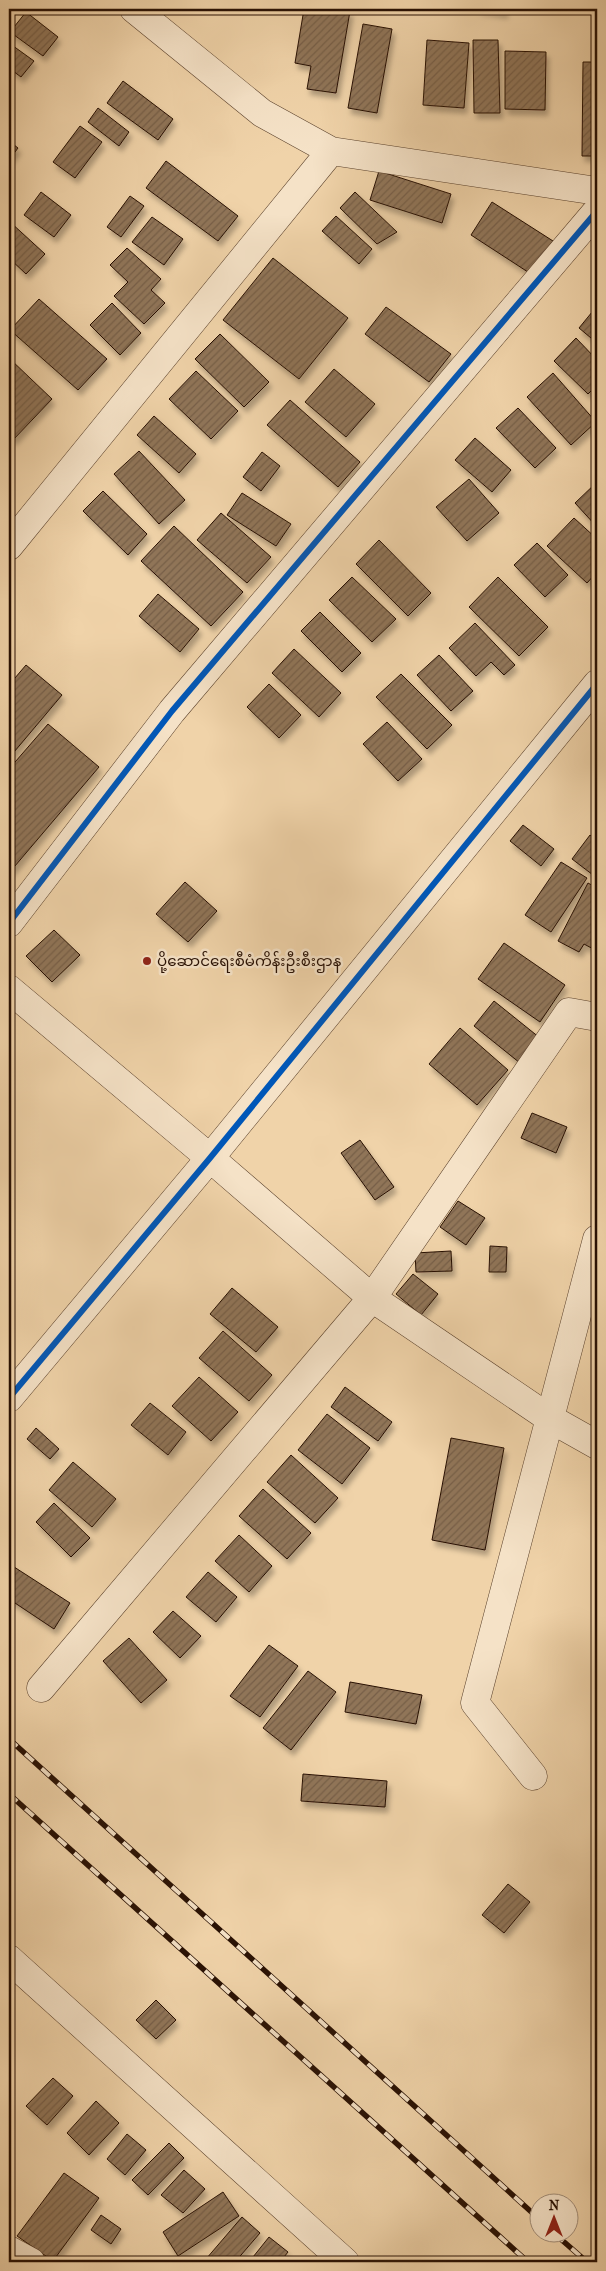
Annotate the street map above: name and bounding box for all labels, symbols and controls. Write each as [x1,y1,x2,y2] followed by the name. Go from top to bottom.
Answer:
[157,951,342,973] place label: ပို့ဆောင်ရေးစီမံကိန်းဦးစီးဌာန
[141,955,153,967] marker: ပို့ဆောင်ရေးစီမံကိန်းဦးစီးဌာန
[528,2194,578,2244] north arrow
[549,2197,560,2214] text: N

